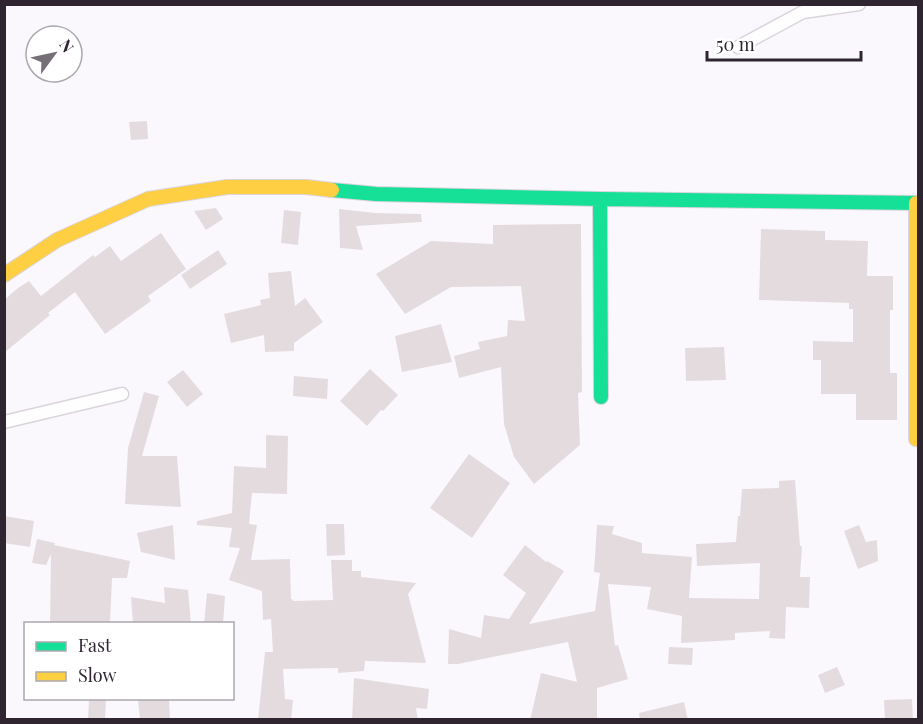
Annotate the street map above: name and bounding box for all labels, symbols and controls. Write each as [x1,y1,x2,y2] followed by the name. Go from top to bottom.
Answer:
[24,24,84,84] north arrow
[707,24,862,62] scale bar
[716,32,755,56] text: 50 m
[55,35,79,56] text: N
[24,622,234,700] legend
[78,633,112,657] text: Fast
[78,663,116,687] text: Slow

